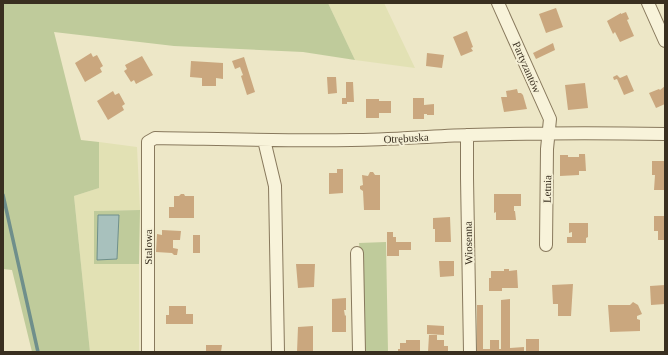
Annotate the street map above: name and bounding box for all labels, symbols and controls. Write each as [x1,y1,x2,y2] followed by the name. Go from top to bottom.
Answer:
[510,39,544,95] street label: Partyzantów
[383,131,429,145] street label: Otrębuska
[541,175,553,203] street label: Letnia
[462,221,474,265] street label: Wiosenna
[142,229,154,265] street label: Stalowa

